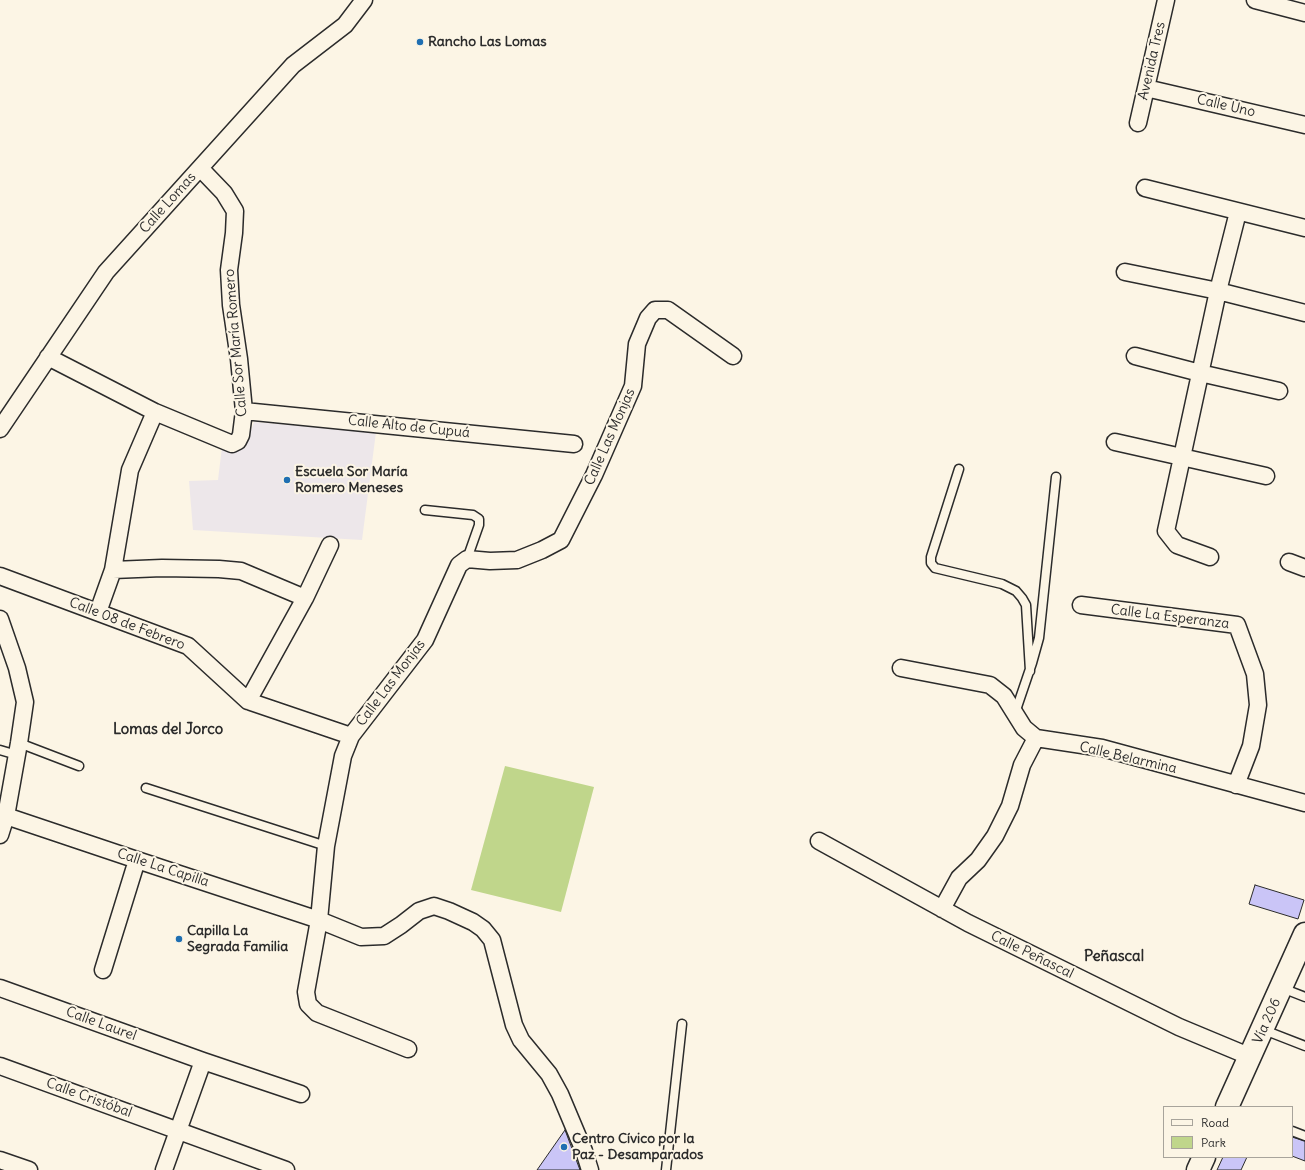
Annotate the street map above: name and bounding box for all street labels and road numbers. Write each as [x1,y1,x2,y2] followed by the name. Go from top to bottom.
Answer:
[1135,20,1169,102] street label: Avenida Tres
[1195,91,1257,121] street label: Calle Uno
[136,169,200,237] street label: Calle Lomas
[221,268,251,418] street label: Calle Sor María Romero
[581,386,639,488] street label: Calle Las Monjas
[347,412,471,442] street label: Calle Alto de Cupuá
[67,594,187,654] street label: Calle 08 de Febrero
[1110,601,1230,633] street label: Calle La Esperanza
[353,636,429,730] street label: Calle Las Monjas
[1078,739,1178,777] street label: Calle Belarmina
[115,845,211,891] street label: Calle La Capilla
[988,928,1076,982] street label: Calle Peñascal
[1250,996,1284,1046] street label: Vía 206
[63,1003,139,1045] street label: Calle Laurel
[44,1075,134,1121] street label: Calle Cristóbal

